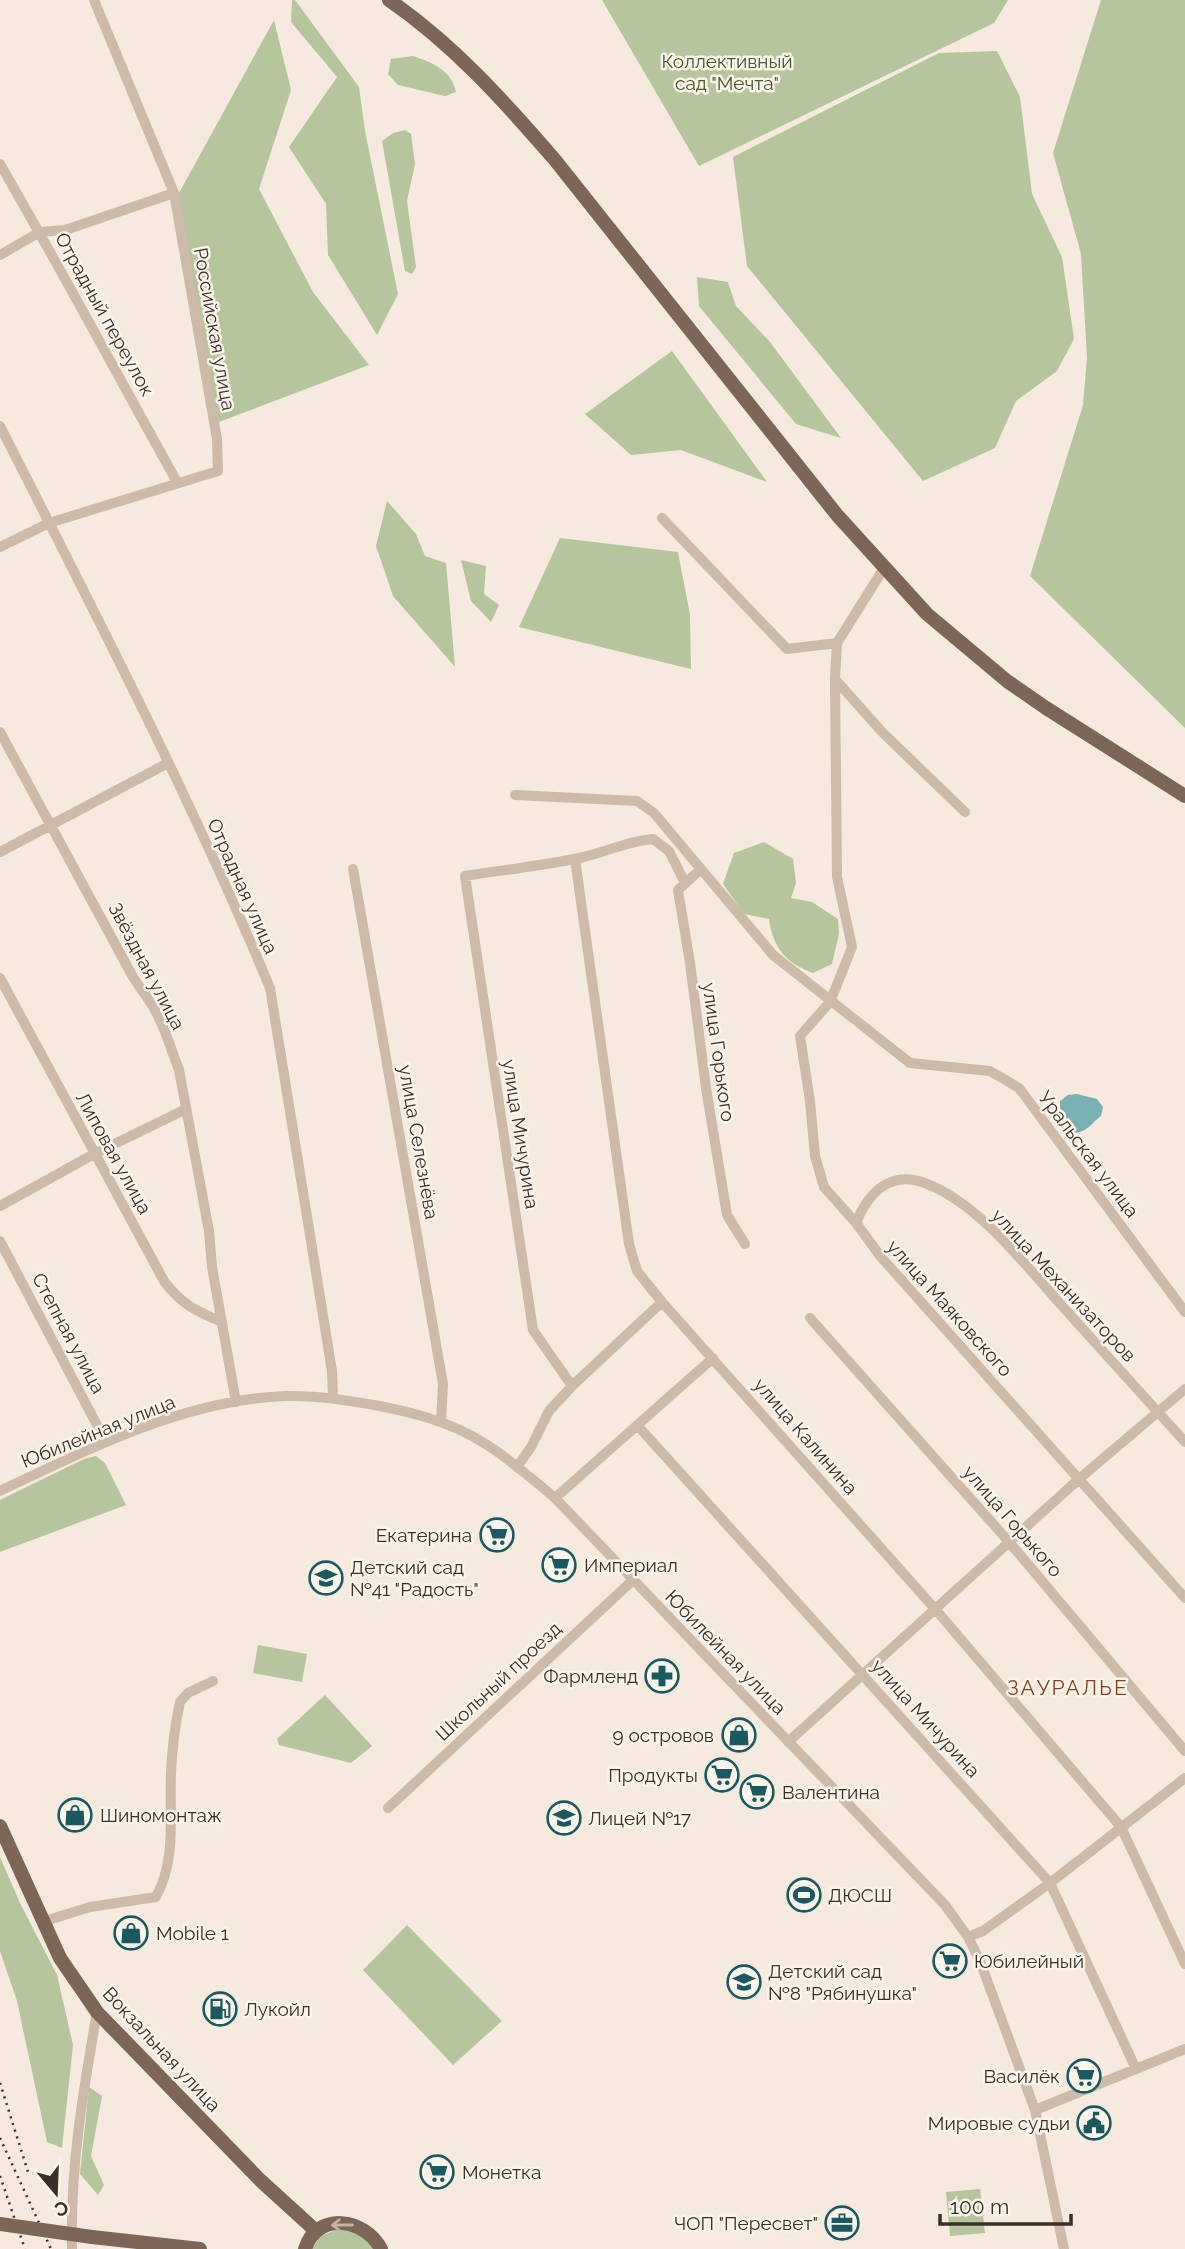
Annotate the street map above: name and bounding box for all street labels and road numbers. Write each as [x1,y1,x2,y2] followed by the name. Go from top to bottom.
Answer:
[51,228,159,400] street label: Отрадный переулок
[190,246,240,412] street label: Российская улица
[203,815,283,957] street label: Отрадная улица
[104,899,190,1033] street label: Звёздная улица
[698,981,740,1123] street label: улица Горького
[498,1058,544,1210] street label: улица Мичурина
[395,1063,443,1221] street label: улица Селезнёва
[1034,1087,1144,1221] street label: Уральская улица
[71,1088,157,1218] street label: Липовая улица
[987,1204,1141,1366] street label: улица Механизаторов
[883,1235,1017,1381] street label: улица Маяковского
[28,1269,110,1397] street label: Степная улица
[750,1373,862,1499] street label: улица Калинина
[18,1390,178,1472] street label: Юбилейная улица
[959,1461,1067,1581] street label: улица Горького
[661,1585,791,1719] street label: Юбилейная улица
[431,1617,565,1745] street label: Школьный проезд
[867,1654,985,1782] street label: улица Мичурина
[99,1982,225,2116] street label: Вокзальная улица

